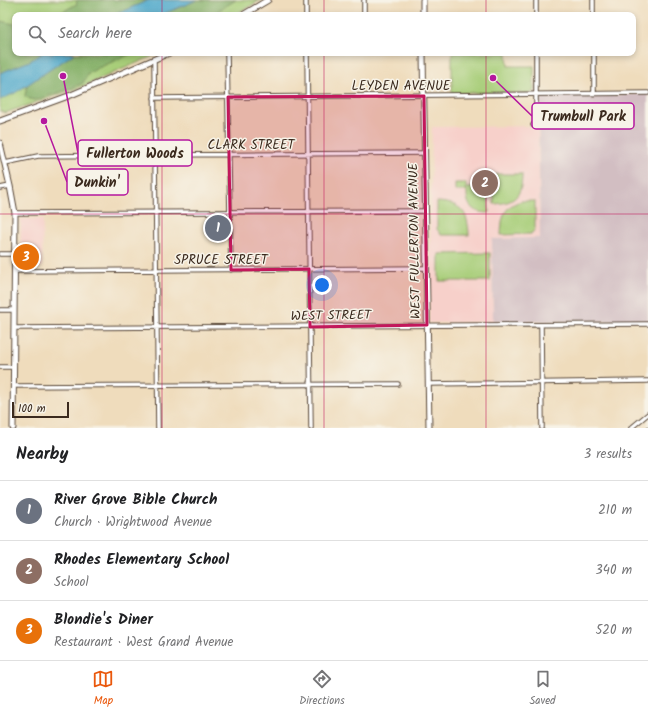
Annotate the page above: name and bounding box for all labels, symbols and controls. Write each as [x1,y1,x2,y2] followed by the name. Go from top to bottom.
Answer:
[12,12,636,56] search box
[58,22,132,46] text: Search here
[26,23,48,45] icon: search
[352,76,451,97] street label: LEYDEN AVENUE
[532,103,634,129] callout: Trumbull Park
[540,106,627,128] text: Trumbull Park
[208,135,295,156] street label: CLARK STREET
[78,140,192,166] callout: Fullerton Woods
[86,143,184,165] text: Fullerton Woods
[403,162,427,319] street label: WEST FULLERTON AVENUE
[472,168,498,198] pin: 2
[67,169,128,195] callout: Dunkin'
[74,172,121,194] text: Dunkin'
[205,213,231,243] pin: 1
[13,242,39,272] pin: 3
[174,250,269,271] street label: SPRUCE STREET
[312,275,332,295] your location
[291,305,372,327] street label: WEST STREET
[12,400,69,419] scale bar
[18,400,46,418] text: 100 m
[16,441,68,468] text: Nearby
[584,444,632,465] text: 3 results
[54,488,217,512] text: River Grove Bible Church
[27,500,31,521] text: 1
[598,500,632,521] text: 210 m
[54,512,212,533] text: Church · Wrightwood Avenue
[54,548,229,572] text: Rhodes Elementary School
[25,560,33,581] text: 2
[595,560,632,581] text: 340 m
[54,572,89,593] text: School
[54,608,153,632] text: Blondie's Diner
[25,620,33,641] text: 3
[595,620,632,641] text: 520 m
[54,632,233,653] text: Restaurant · West Grand Avenue
[92,668,114,710] tab: Map
[299,668,345,710] tab: Directions
[530,668,556,710] tab: Saved

